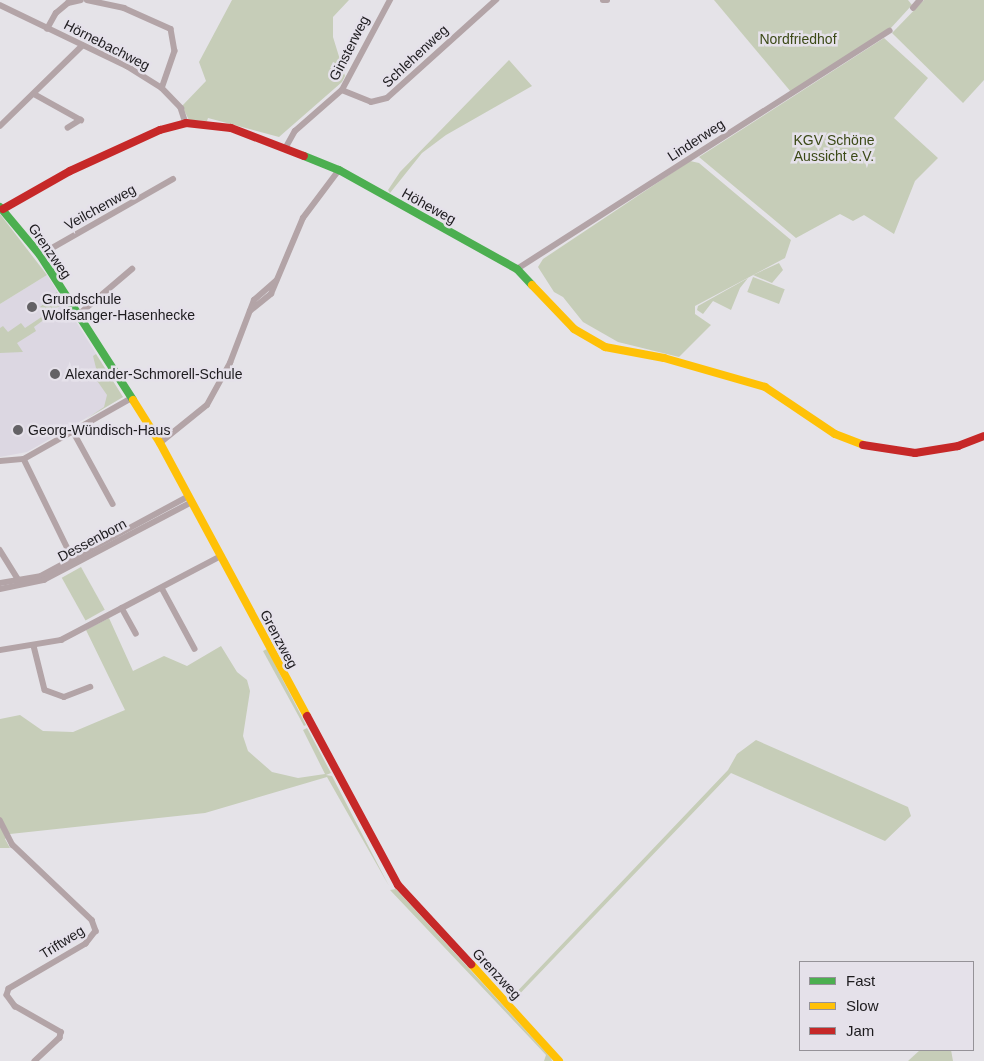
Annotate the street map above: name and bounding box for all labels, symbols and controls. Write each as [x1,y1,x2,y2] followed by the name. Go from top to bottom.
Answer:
[325,13,373,83] street label: Ginsterweg
[61,16,153,74] street label: Hörnebachweg
[379,21,451,91] street label: Schlehenweg
[759,31,837,47] park label: Nordfriedhof
[664,115,728,165] street label: Linderweg
[794,132,874,164] park label: KGV Schöne Aussicht e.V.
[62,181,138,233] street label: Veilchenweg
[399,184,459,228] street label: Höheweg
[25,220,75,282] street label: Grenzweg
[42,291,195,324] place label: Grundschule Wolfsanger-Hasenhecke
[26,301,38,313] marker: Grundschule Wolfsanger-Hasenhecke
[65,366,242,382] place label: Alexander-Schmorell-Schule
[49,368,61,380] marker: Alexander-Schmorell-Schule
[28,422,170,438] place label: Georg-Wündisch-Haus
[12,424,24,436] marker: Georg-Wündisch-Haus
[55,515,129,565] street label: Dessenborn
[257,607,301,671] street label: Grenzweg
[37,922,87,962] street label: Triftweg
[469,945,525,1003] street label: Grenzweg
[799,961,974,1051] legend
[846,972,875,989] text: Fast
[846,997,879,1014] text: Slow
[846,1022,874,1039] text: Jam

